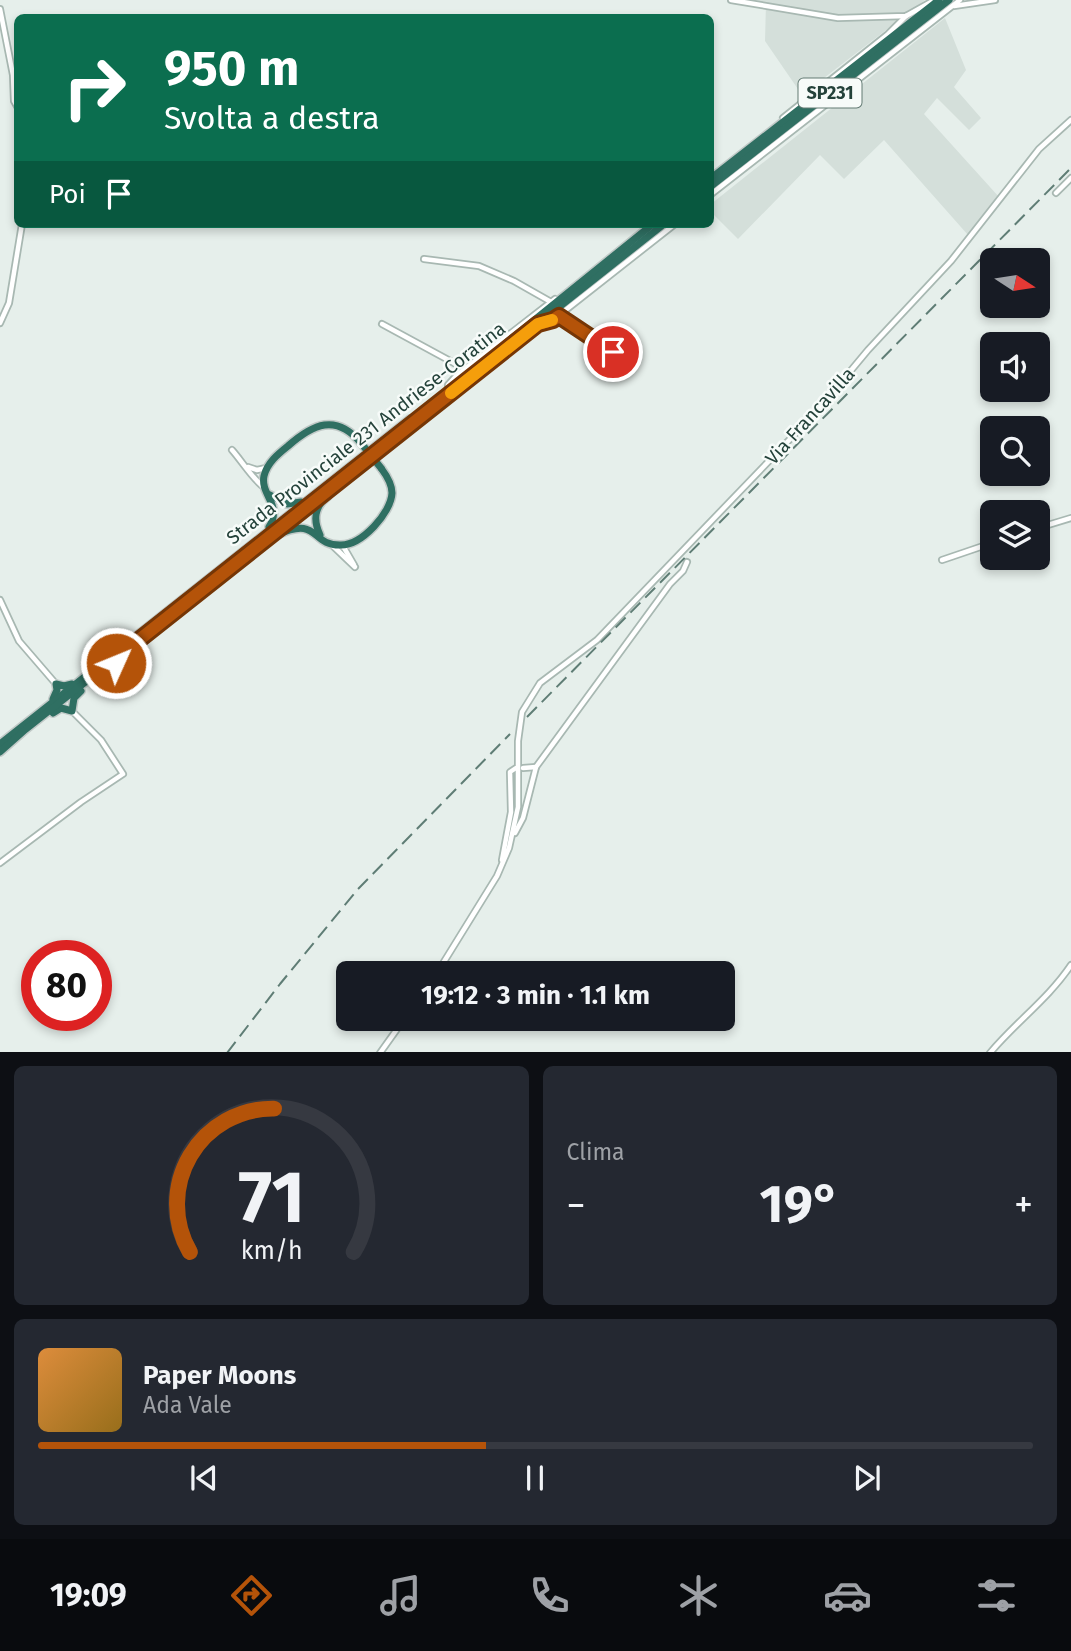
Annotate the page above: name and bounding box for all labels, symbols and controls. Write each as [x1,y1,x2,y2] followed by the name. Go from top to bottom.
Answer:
[164,39,299,98] text: 950 m
[49,42,140,133] icon: right
[798,78,862,108] road number: SP231
[164,99,380,137] text: Svolta a destra
[100,175,138,213] icon: arrive
[49,179,86,210] text: Poi
[980,248,1050,318] north arrow
[980,248,1050,570] map controls
[222,317,510,549] street label: Strada Provinciale 231 Andriese-Coratina
[583,322,643,382] pin
[980,332,1050,402] button: sound
[594,333,632,371] icon: arrive
[760,363,860,469] street label: Via Francavilla
[980,416,1050,486] button: search
[980,500,1050,570] button: layers
[79,626,153,700] position arrow
[21,940,112,1031] speed limit sign: 80
[421,980,650,1011] text: 19:12 · 3 min · 1.1 km
[567,1138,625,1166] text: Clima
[238,1154,305,1241] text: 71
[760,1173,840,1236] text: 19°
[567,1182,586,1228] text: −
[1014,1182,1033,1228] text: +
[240,1235,302,1265] text: km/h
[143,1360,296,1391] text: Paper Moons
[143,1391,232,1419] text: Ada Vale
[185,1459,223,1497] icon: previous
[516,1459,554,1497] icon: pause
[848,1459,886,1497] icon: next
[227,1571,276,1620] icon: directions
[376,1571,425,1620] icon: music
[525,1571,574,1620] icon: phone
[674,1571,723,1620] icon: climate
[823,1571,872,1620] icon: car
[972,1571,1021,1620] icon: filters
[50,1576,127,1614] text: 19:09

